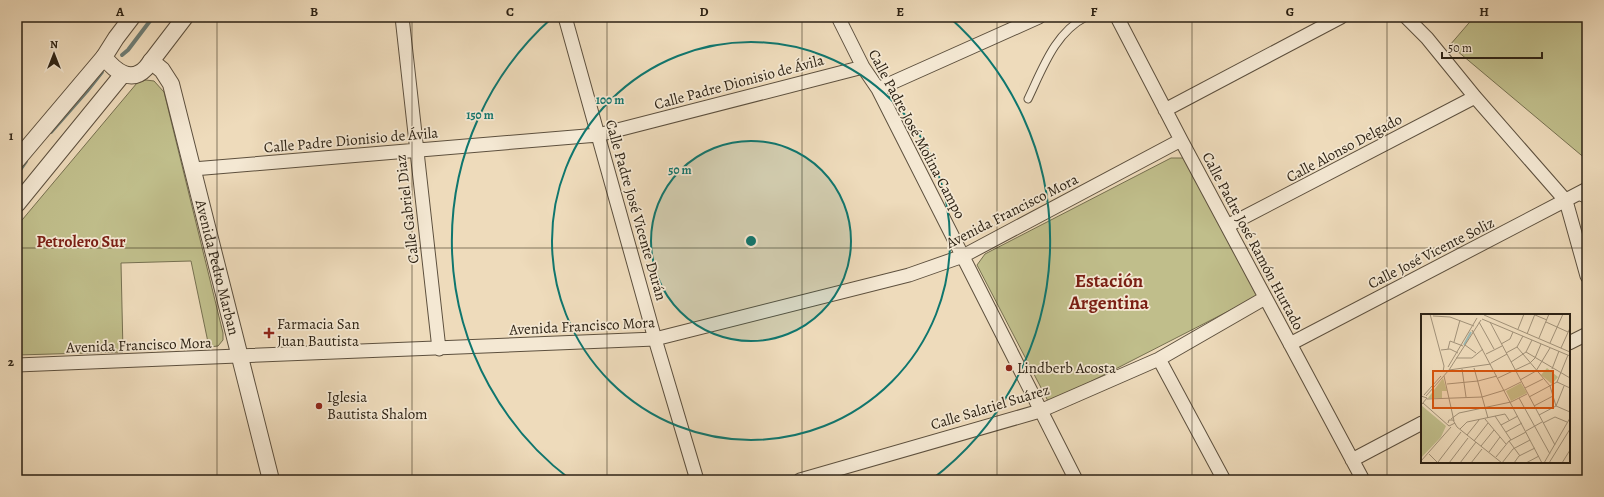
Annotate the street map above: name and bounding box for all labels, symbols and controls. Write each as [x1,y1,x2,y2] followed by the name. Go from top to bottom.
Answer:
[115,3,125,20] text: A
[310,3,318,20] text: B
[506,3,514,20] text: C
[699,3,709,20] text: D
[896,3,904,20] text: E
[1091,3,1098,20] text: F
[1286,3,1294,20] text: G
[1479,3,1489,20] text: H
[34,34,74,74] north arrow
[1442,34,1542,60] scale bar
[50,37,58,52] text: N
[1448,40,1472,56] text: 50 m
[864,46,970,222] street label: Calle Padre José Molina Campo
[652,50,826,114] street label: Calle Padre Dionisio de Ávila
[596,92,624,108] text: 100 m
[466,107,494,123] text: 150 m
[1283,109,1405,187] street label: Calle Alonso Delgado
[601,117,671,303] street label: Calle Padre José Vicente Durán
[263,122,439,158] street label: Calle Padre Dionisio de Ávila
[9,127,14,144] text: 1
[1198,149,1308,333] street label: Calle Padre José Ramón Hurtado
[390,153,424,265] street label: Calle Gabriel Diaz
[668,162,692,178] text: 50 m
[942,169,1082,253] street label: Avenida Francisco Mora
[190,197,244,337] street label: Avenida Pedro Marban
[1364,212,1498,294] street label: Calle José Vicente Soliz
[36,231,126,253] district label: Petrolero Sur
[744,234,758,248] centre of rings
[1068,268,1150,316] district label: Estación Argentina
[508,312,655,340] street label: Avenida Francisco Mora
[277,314,360,351] place label: Farmacia San Juan Bautista
[1421,314,1570,463] inset map
[264,328,274,338] marker: Farmacia San Juan Bautista
[65,332,212,358] street label: Avenida Francisco Mora
[8,353,15,370] text: 2
[1017,358,1116,378] place label: Lindberb Acosta
[1004,363,1014,373] marker: Lindberb Acosta
[928,379,1052,435] street label: Calle Salatiel Suárez
[327,387,428,424] place label: Iglesia Bautista Shalom
[314,401,324,411] marker: Iglesia Bautista Shalom

